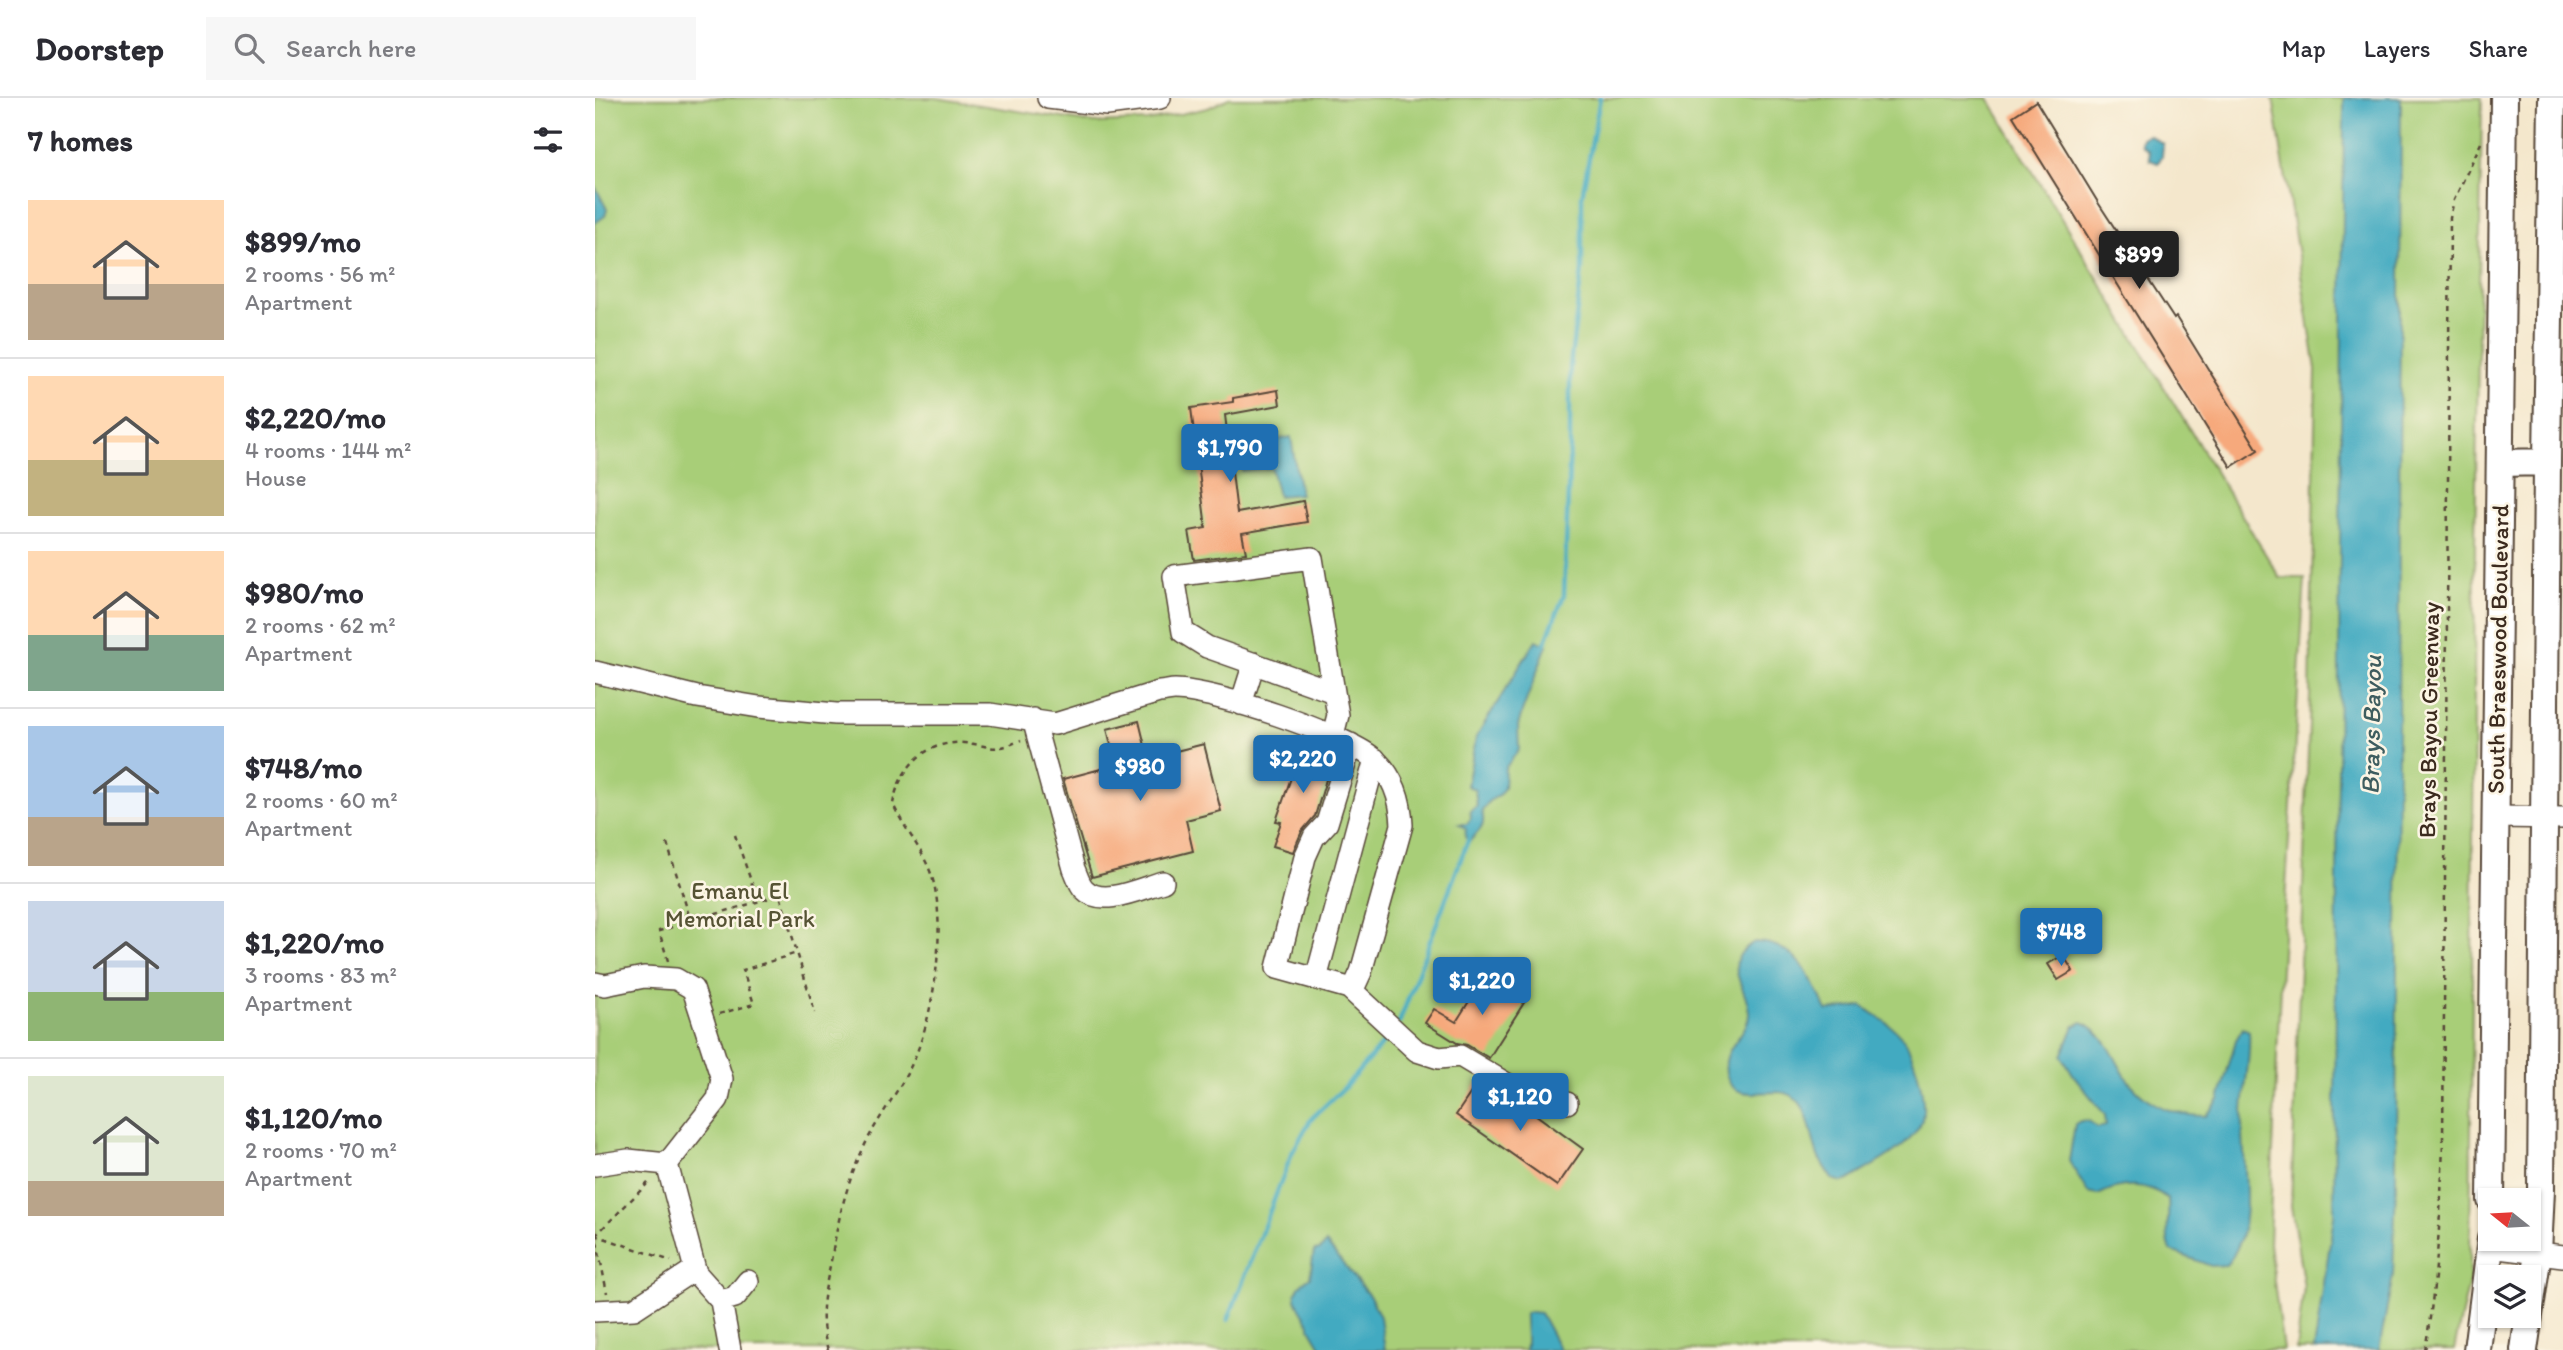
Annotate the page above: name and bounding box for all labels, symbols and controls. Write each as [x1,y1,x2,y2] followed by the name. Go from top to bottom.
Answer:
[206,17,696,80] search box
[35,29,164,68] text: Doorstep
[230,29,268,67] icon: search
[286,32,416,64] text: Search here
[2282,34,2326,63] text: Map
[2364,34,2431,63] text: Layers
[2469,34,2528,63] text: Share
[529,121,567,159] icon: filters
[28,122,133,159] text: 7 homes
[245,223,361,260] text: $899/mo
[84,228,168,312] icon: home
[2098,232,2180,291] pin: $899
[2115,240,2163,268] text: $899
[245,260,396,288] text: 2 rooms · 56 m²
[245,288,352,316] text: Apartment
[245,399,386,436] text: $2,220/mo
[84,404,168,488] icon: home
[1173,424,1287,484] pin: $1,790
[1197,433,1263,461] text: $1,790
[245,436,411,464] text: 4 rooms · 144 m²
[245,464,307,492] text: House
[2480,504,2515,794] street label: South Braeswood Boulevard
[245,574,364,611] text: $980/mo
[84,579,168,663] icon: home
[2412,602,2445,838] street label: Brays Bayou Greenway
[245,611,396,639] text: 2 rooms · 62 m²
[245,639,352,667] text: Apartment
[2354,654,2388,795] water label: Brays Bayou
[1246,736,1360,795] pin: $2,220
[1099,744,1181,803] pin: $980
[1269,744,1337,772] text: $2,220
[245,749,363,786] text: $748/mo
[1115,752,1165,780] text: $980
[84,754,168,838] icon: home
[245,786,398,814] text: 2 rooms · 60 m²
[245,814,352,842] text: Apartment
[665,876,815,933] park label: Emanu El Memorial Park
[2020,908,2102,968] pin: $748
[2036,917,2086,945] text: $748
[245,924,384,961] text: $1,220/mo
[84,929,168,1013] icon: home
[1425,958,1539,1017] pin: $1,220
[245,961,397,989] text: 3 rooms · 83 m²
[1449,966,1515,994] text: $1,220
[245,989,352,1017] text: Apartment
[1463,1074,1577,1133] pin: $1,120
[1488,1082,1552,1110] text: $1,120
[245,1099,383,1136] text: $1,120/mo
[84,1104,168,1188] icon: home
[245,1136,397,1164] text: 2 rooms · 70 m²
[245,1164,352,1192] text: Apartment
[2478,1188,2541,1251] north arrow
[2478,1188,2541,1328] map controls
[2478,1265,2541,1328] button: layers

